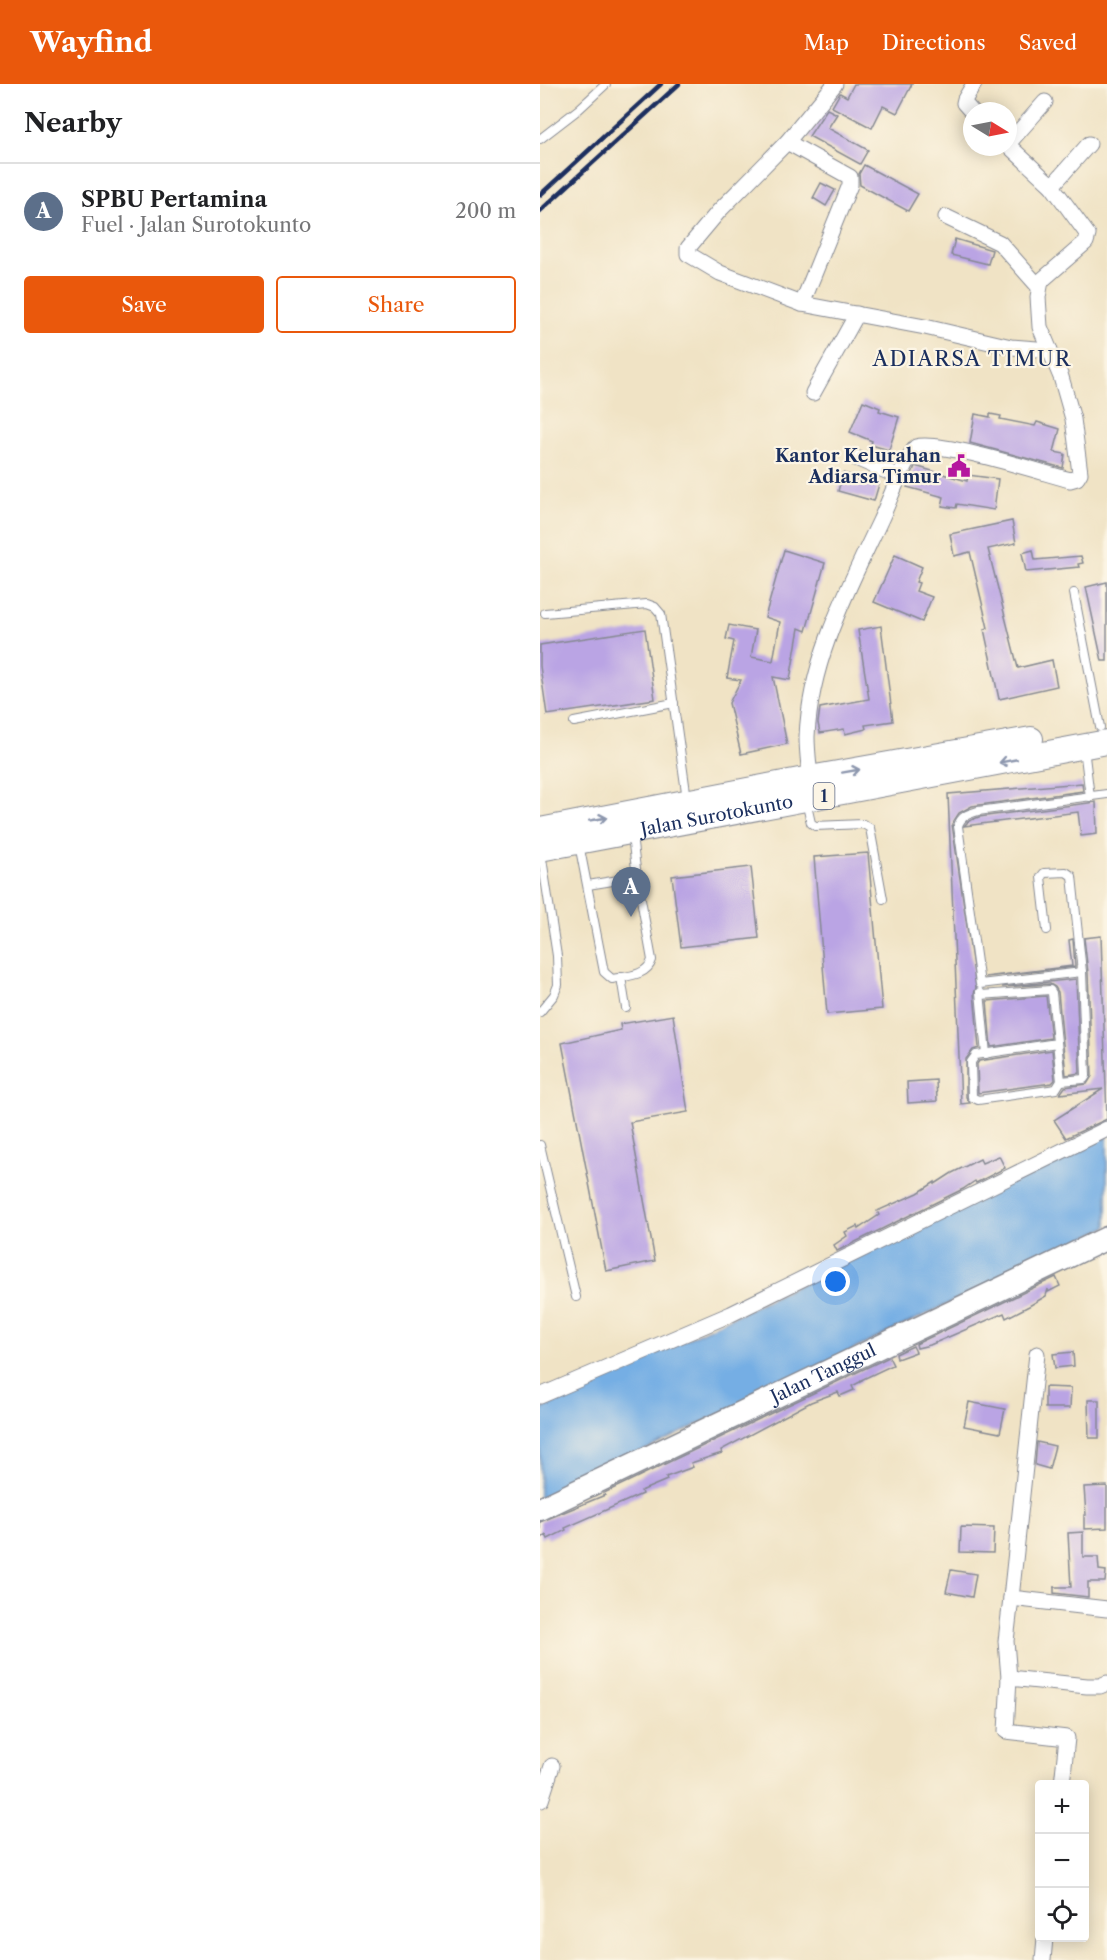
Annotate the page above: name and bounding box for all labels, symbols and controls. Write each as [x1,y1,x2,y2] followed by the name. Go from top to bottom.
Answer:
[30,25,152,59] text: Wayfind
[804,30,849,55] text: Map
[882,30,986,55] text: Directions
[1019,30,1077,55] text: Saved
[963,102,1017,156] north arrow
[24,107,122,139] text: Nearby
[81,186,267,213] text: SPBU Pertamina
[36,199,51,223] text: A
[455,199,516,223] text: 200 m
[81,213,311,237] text: Fuel · Jalan Surotokunto
[24,276,264,333] button: Save
[276,276,516,333] button: Share
[871,346,1072,371] district label: ADIARSA TIMUR
[775,445,942,488] place label: Kantor Kelurahan Adiarsa Timur
[946,453,972,479] public building icon: Kantor Kelurahan Adiarsa Timur
[999,755,1018,766] one-way arrow
[841,766,860,777] one-way arrow
[814,783,834,809] road number: 1
[636,790,795,841] street label: Jalan Surotokunto
[587,813,607,824] one-way arrow
[612,868,650,917] pin: A
[821,1267,850,1296] your location
[764,1339,880,1409] street label: Jalan Tanggul
[1035,1780,1089,1942] map controls
[1035,1780,1089,1834] button: +
[1035,1834,1089,1888] button: −
[1035,1888,1089,1942] button: locate

